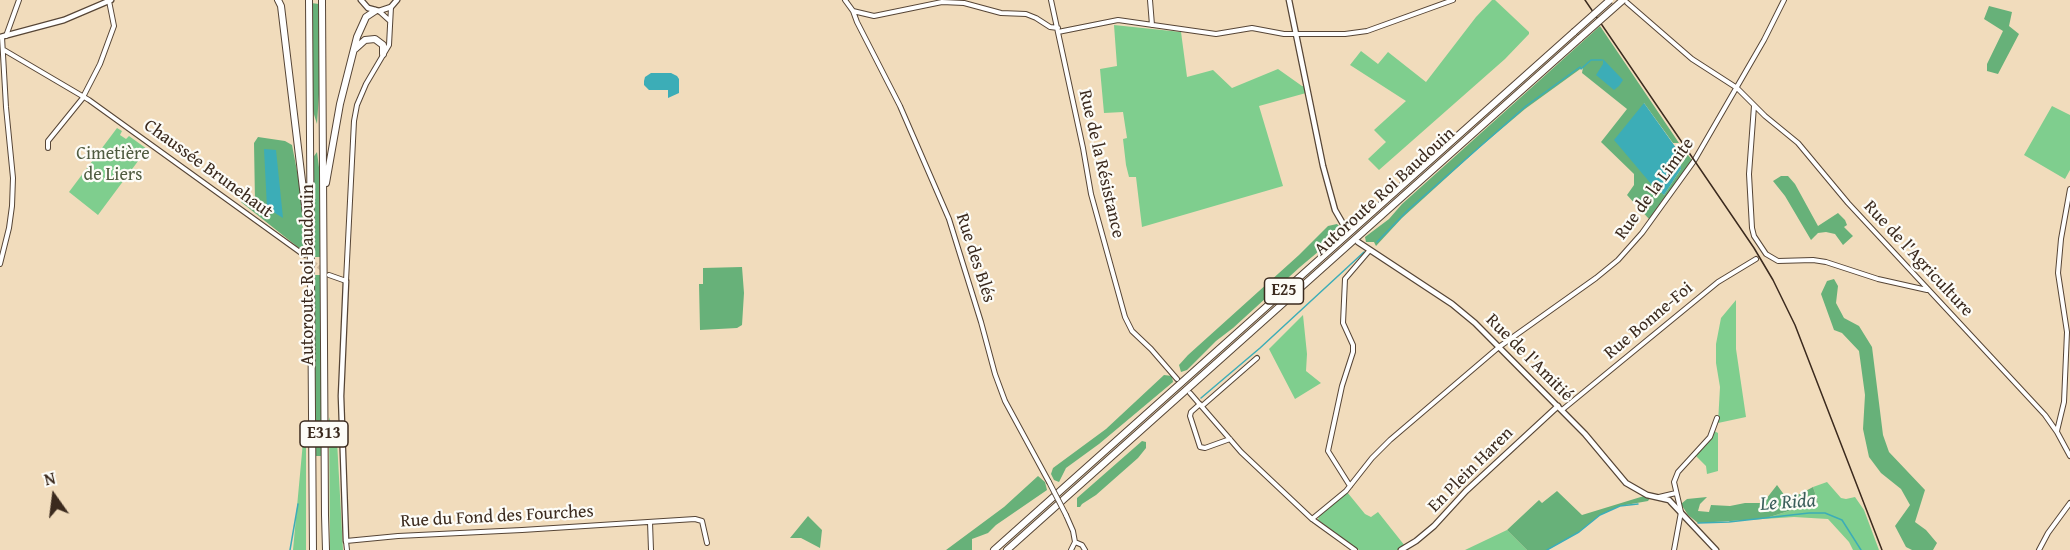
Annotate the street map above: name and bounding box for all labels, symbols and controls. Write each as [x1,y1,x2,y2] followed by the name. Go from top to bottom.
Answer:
[1073,88,1129,240] street label: Rue de la Résistance
[139,115,277,223] street label: Chaussée Brunehaut
[1310,123,1460,261] street label: Autoroute Roi Baudouin
[1611,134,1699,244] street label: Rue de la Limite
[76,143,150,186] park label: Cimetière de Liers
[297,184,319,366] street label: Autoroute Roi Baudouin
[1859,196,1977,322] street label: Rue de l'Agriculture
[950,211,1000,305] street label: Rue des Blés
[1264,278,1304,304] road number: E25
[1600,278,1698,364] street label: Rue Bonne-Foi
[1481,310,1577,406] street label: Rue de l'Amitié
[300,421,348,447] road number: E313
[1424,423,1518,517] street label: En Plein Haren
[24,466,84,526] north arrow
[42,466,58,491] text: N
[1759,489,1817,517] water label: Le Rida
[400,501,594,533] street label: Rue du Fond des Fourches

